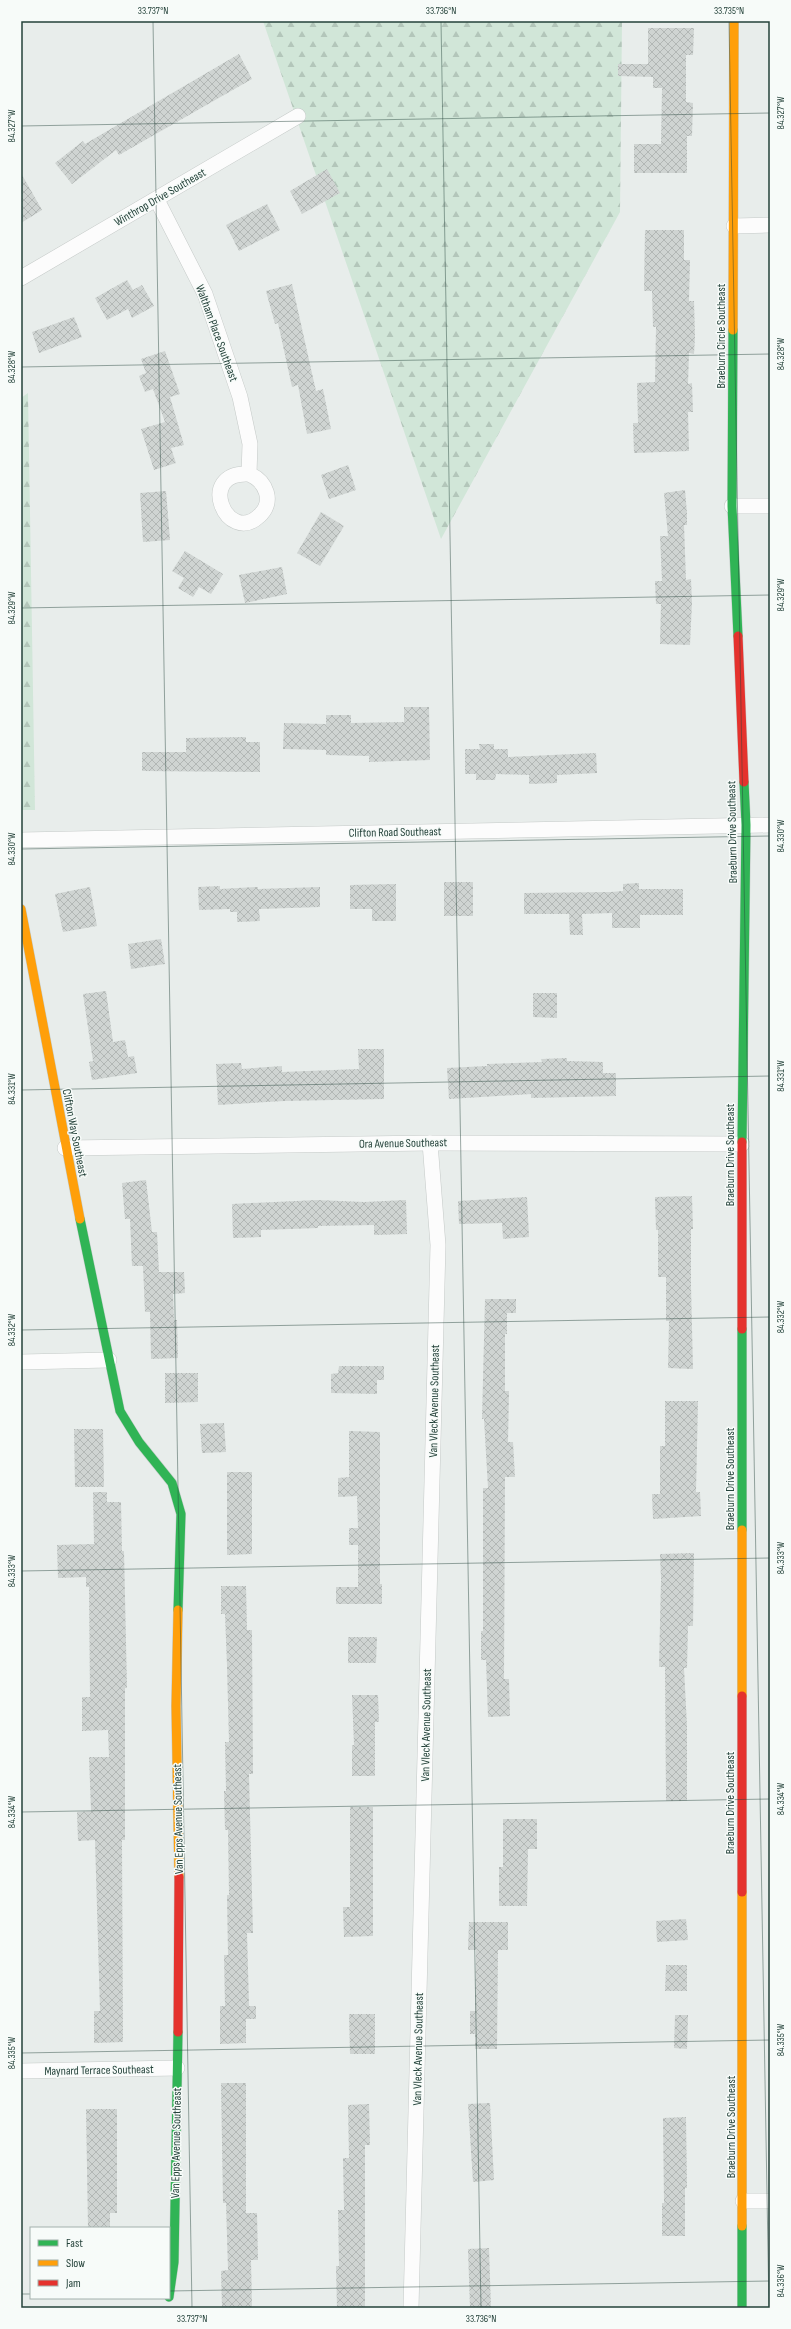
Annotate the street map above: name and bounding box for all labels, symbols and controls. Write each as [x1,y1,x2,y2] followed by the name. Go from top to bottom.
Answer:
[138,5,168,17] text: 33.737°N
[426,5,456,17] text: 33.736°N
[714,5,744,17] text: 33.735°N
[775,96,787,129] text: 84.327°W
[6,109,18,142] text: 84.327°W
[112,165,209,230] street label: Winthrop Drive Southeast
[192,283,241,384] street label: Waltham Place Southeast
[714,283,729,388] street label: Braeburn Circle Southeast
[775,337,787,370] text: 84.328°W
[6,350,18,383] text: 84.328°W
[775,578,787,611] text: 84.329°W
[6,591,18,624] text: 84.329°W
[724,780,741,883] street label: Braeburn Drive Southeast
[775,819,787,853] text: 84.330°W
[348,824,442,841] street label: Clifton Road Southeast
[6,832,18,866] text: 84.330°W
[775,1060,787,1092] text: 84.331°W
[6,1073,18,1105] text: 84.331°W
[59,1088,90,1179] street label: Clifton Way Southeast
[723,1103,738,1206] street label: Braeburn Drive Southeast
[359,1135,448,1152] street label: Ora Avenue Southeast
[775,1300,787,1333] text: 84.332°W
[6,1313,18,1346] text: 84.332°W
[426,1344,443,1458] street label: Van Vleck Avenue Southeast
[723,1427,738,1530] street label: Braeburn Drive Southeast
[775,1541,787,1574] text: 84.333°W
[6,1554,18,1587] text: 84.333°W
[418,1668,435,1782] street label: Van Vleck Avenue Southeast
[723,1751,738,1854] street label: Braeburn Drive Southeast
[170,1763,187,1874] street label: Van Epps Avenue Southeast
[775,1782,787,1815] text: 84.334°W
[6,1795,18,1828] text: 84.334°W
[410,1992,427,2106] street label: Van Vleck Avenue Southeast
[775,2023,787,2056] text: 84.335°W
[6,2036,18,2069] text: 84.335°W
[44,2062,154,2079] street label: Maynard Terrace Southeast
[724,2075,739,2178] street label: Braeburn Drive Southeast
[168,2087,185,2198] street label: Van Epps Avenue Southeast
[30,2227,170,2299] legend
[66,2236,83,2251] text: Fast
[66,2256,85,2271] text: Slow
[775,2264,787,2297] text: 84.336°W
[65,2276,81,2291] text: Jam
[177,2313,207,2325] text: 33.737°N
[466,2313,496,2325] text: 33.736°N

